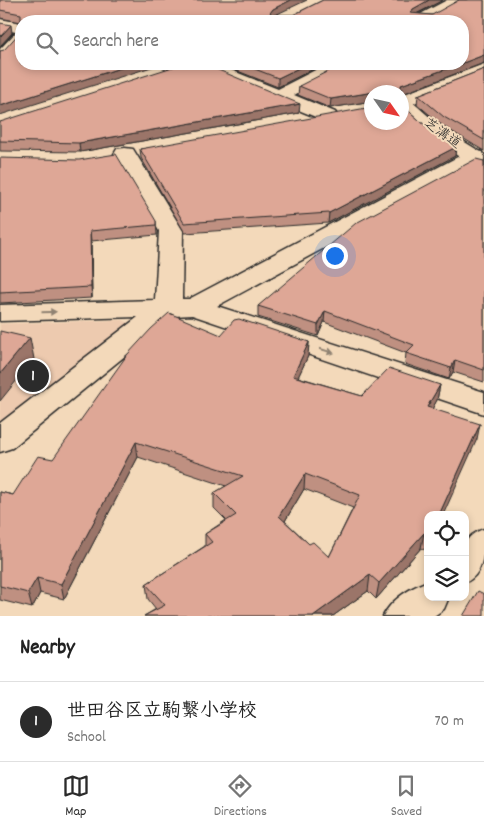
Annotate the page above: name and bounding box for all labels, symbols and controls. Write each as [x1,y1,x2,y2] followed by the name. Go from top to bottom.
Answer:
[15,15,469,70] search box
[33,29,61,57] icon: search
[73,29,159,56] text: Search here
[364,85,409,130] north arrow
[419,114,465,154] street label: 芝溝道
[322,243,348,269] your location
[41,307,57,315] one-way arrow
[319,348,334,356] one-way arrow
[17,357,49,395] pin: 1
[424,511,469,601] map controls
[424,511,469,556] button: locate
[424,556,469,601] button: layers
[20,634,75,664] text: Nearby
[67,699,257,726] text: 世田谷区立駒繋小学校
[34,710,38,733] text: 1
[434,710,464,733] text: 70 m
[67,726,106,749] text: School
[62,772,90,822] tab: Map
[214,772,267,822] tab: Directions
[391,772,422,822] tab: Saved

